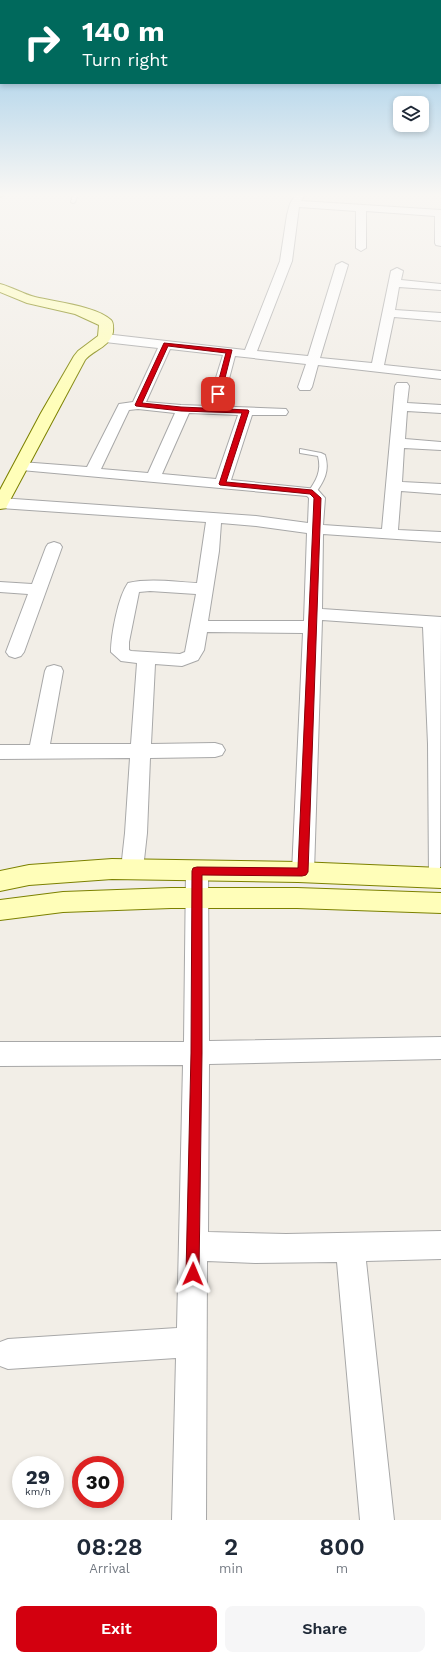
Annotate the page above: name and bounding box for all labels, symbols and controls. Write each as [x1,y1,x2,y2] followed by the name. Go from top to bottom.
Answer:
[82,15,165,48] text: 140 m
[16,16,68,68] icon: right
[82,49,168,70] text: Turn right
[393,96,429,132] map controls
[393,96,429,132] button: layers
[201,377,235,411] pin
[207,383,229,405] icon: arrive
[172,1253,214,1295] position arrow
[72,1456,124,1508] speed limit sign: 30
[26,1465,50,1489] text: 29
[25,1486,51,1497] text: km/h
[76,1533,143,1561] text: 08:28
[224,1533,238,1561] text: 2
[319,1533,365,1561] text: 800
[89,1561,130,1576] text: Arrival
[219,1561,243,1576] text: min
[336,1561,348,1576] text: m
[16,1606,217,1652] button: Exit
[225,1606,425,1652] button: Share

